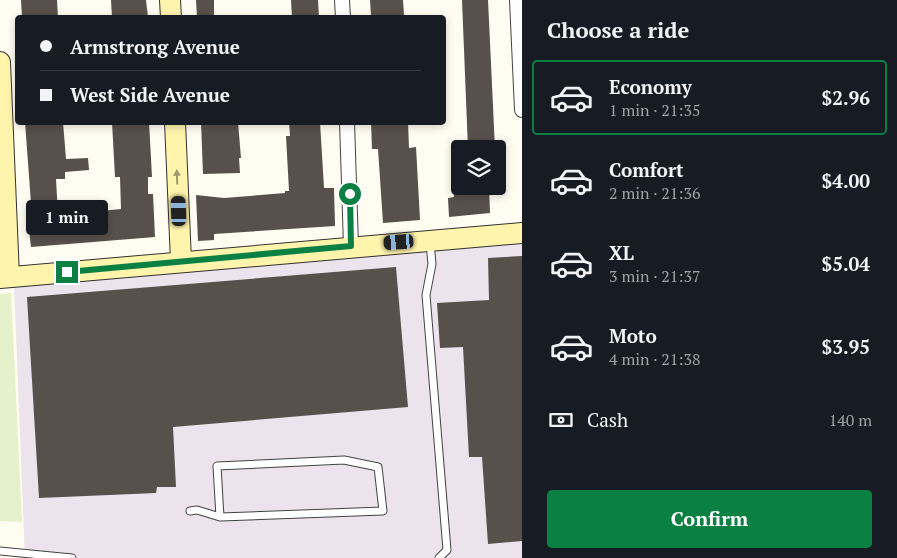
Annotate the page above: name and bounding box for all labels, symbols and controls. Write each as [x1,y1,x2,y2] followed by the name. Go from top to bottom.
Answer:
[547,15,689,44] text: Choose a ride
[70,34,240,59] text: Armstrong Avenue
[609,74,692,99] text: Economy
[549,75,594,120] icon: car
[70,82,230,107] text: West Side Avenue
[821,85,870,110] text: $2.96
[609,99,701,121] text: 1 min · 21:35
[451,140,506,195] map controls
[451,140,506,195] button: layers
[609,157,684,182] text: Comfort
[549,158,594,203] icon: car
[821,168,870,193] text: $4.00
[173,169,181,185] one-way arrow
[609,182,701,204] text: 2 min · 21:36
[339,183,361,205] route start
[170,196,187,226] car
[26,200,108,234] callout: 1 min
[45,206,89,228] text: 1 min
[383,233,414,251] car
[609,240,634,265] text: XL
[549,241,594,286] icon: car
[821,251,870,276] text: $5.04
[56,261,78,283] route end
[609,265,701,287] text: 3 min · 21:37
[609,323,657,348] text: Moto
[549,324,594,369] icon: car
[821,334,870,359] text: $3.95
[609,348,701,370] text: 4 min · 21:38
[547,406,575,434] icon: cash
[587,407,628,432] text: Cash
[829,409,872,431] text: 140 m
[547,490,872,548] button: Confirm

